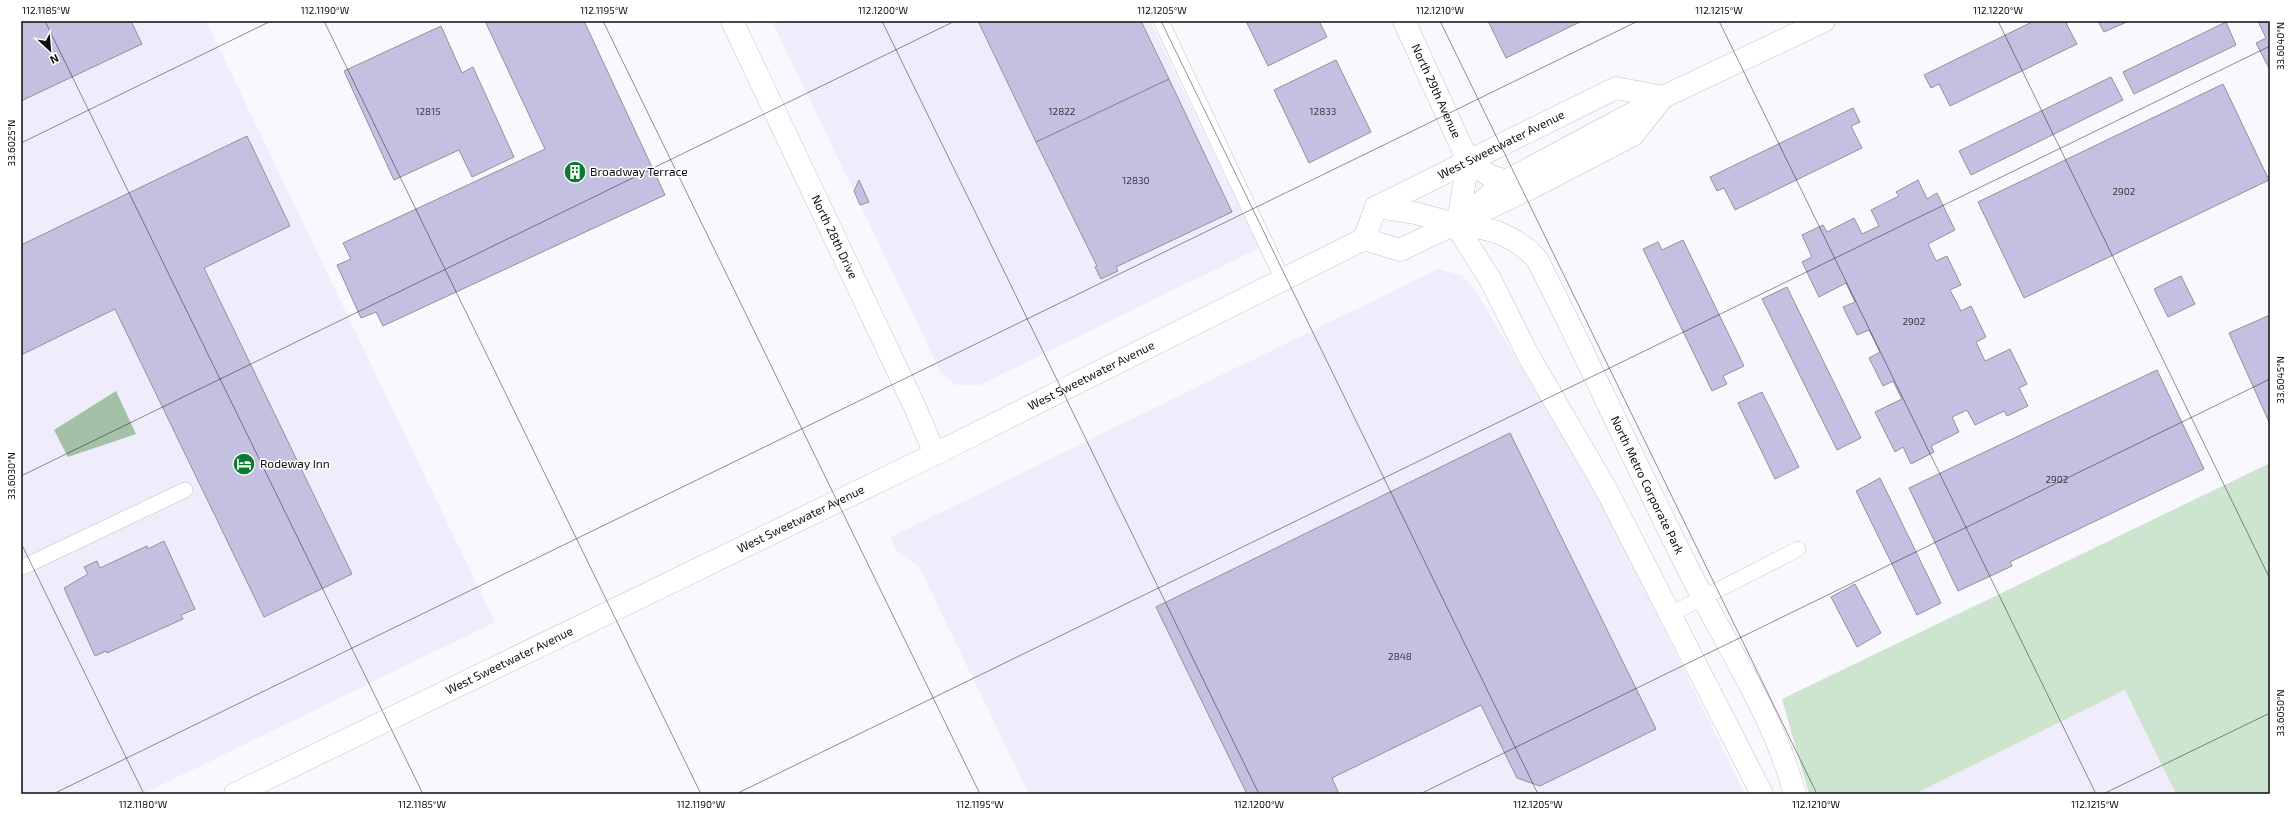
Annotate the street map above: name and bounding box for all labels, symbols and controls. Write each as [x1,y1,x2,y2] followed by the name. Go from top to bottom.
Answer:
[22,4,70,16] text: 112.1185°W
[301,4,350,16] text: 112.1190°W
[580,4,628,16] text: 112.1195°W
[858,4,909,16] text: 112.1200°W
[1137,4,1187,16] text: 112.1205°W
[1416,4,1465,16] text: 112.1210°W
[1695,4,1743,16] text: 112.1215°W
[1973,4,2023,16] text: 112.1220°W
[2274,22,2286,70] text: 33.6040°N
[30,30,70,70] north arrow
[1409,41,1465,140] street label: North 29th Avenue
[48,52,61,67] text: N
[415,105,441,117] house number: 12815
[1049,105,1076,117] house number: 12822
[1310,105,1336,117] house number: 12833
[1435,107,1567,181] street label: West Sweetwater Avenue
[5,120,17,166] text: 33.6025°N
[562,159,588,185] building icon: Broadway Terrace
[590,164,688,178] place label: Broadway Terrace
[1122,174,1150,186] house number: 12830
[2113,185,2136,197] house number: 2902
[809,192,861,281] street label: North 28th Drive
[1903,315,1926,327] house number: 2902
[1025,337,1156,412] street label: West Sweetwater Avenue
[2274,356,2286,404] text: 33.6045°N
[1609,413,1688,556] street label: North Metro Corporate Park
[231,451,257,477] hotel icon: Rodeway Inn
[5,452,17,500] text: 33.6030°N
[260,456,330,470] place label: Rodeway Inn
[2046,473,2069,485] house number: 2902
[734,481,866,555] street label: West Sweetwater Avenue
[443,623,575,697] street label: West Sweetwater Avenue
[1388,650,1412,662] house number: 2848
[2274,689,2286,737] text: 33.6050°N
[119,798,168,810] text: 112.1180°W
[398,798,446,810] text: 112.1185°W
[677,798,726,810] text: 112.1190°W
[956,798,1004,810] text: 112.1195°W
[1234,798,1285,810] text: 112.1200°W
[1513,798,1563,810] text: 112.1205°W
[1792,798,1841,810] text: 112.1210°W
[2071,798,2119,810] text: 112.1215°W

